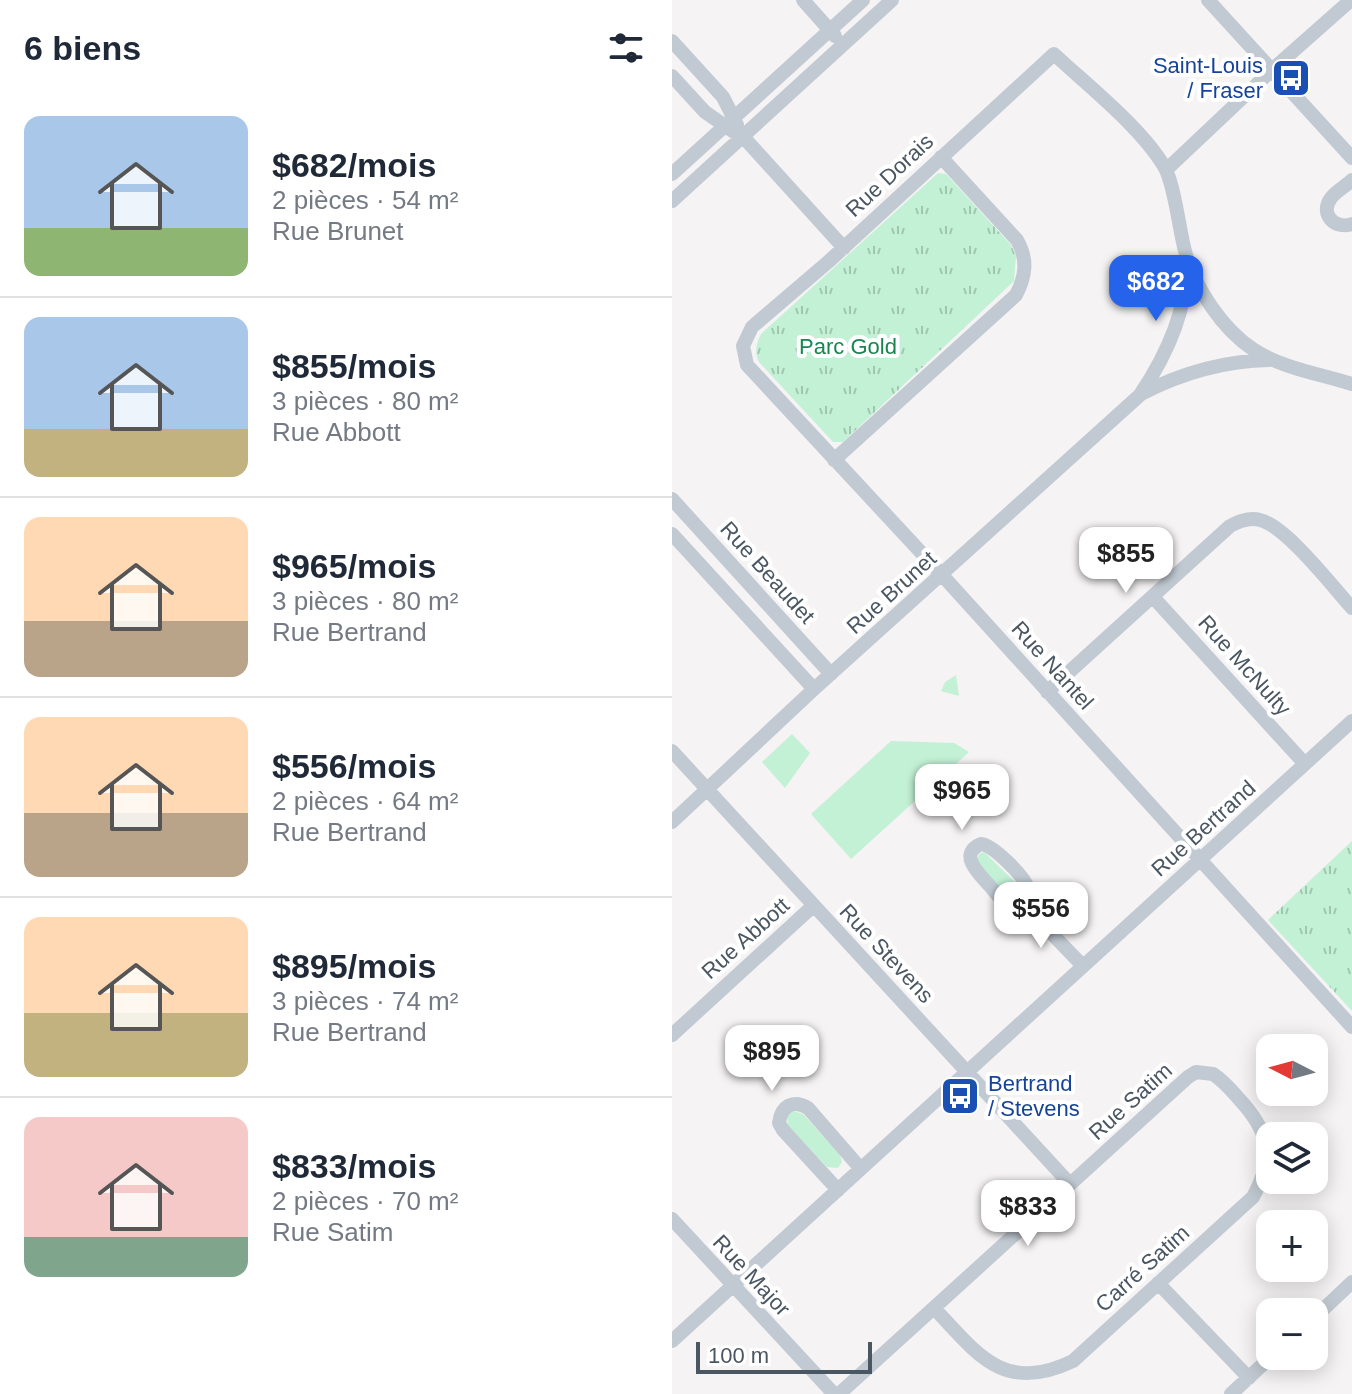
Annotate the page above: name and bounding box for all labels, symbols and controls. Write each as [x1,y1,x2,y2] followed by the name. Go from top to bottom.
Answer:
[604,26,648,70] icon: filters
[24,29,141,67] text: 6 biens
[1153,53,1263,103] place label: Saint-Louis / Fraser
[1270,57,1312,99] bus stop icon: Saint-Louis / Fraser
[841,129,938,222] street label: Rue Dorais
[272,146,436,184] text: $682/mois
[88,148,184,244] icon: home
[272,185,458,215] text: 2 pièces · 54 m²
[272,216,404,246] text: Rue Brunet
[1109,255,1203,323] pin: $682
[1127,266,1185,296] text: $682
[799,334,897,359] park label: Parc Gold
[272,347,436,385] text: $855/mois
[88,349,184,445] icon: home
[272,386,458,416] text: 3 pièces · 80 m²
[272,417,401,447] text: Rue Abbott
[715,516,820,628] street label: Rue Beaudet
[1079,527,1173,595] pin: $855
[1097,538,1155,568] text: $855
[842,546,941,639] street label: Rue Brunet
[272,547,436,585] text: $965/mois
[88,549,184,645] icon: home
[272,586,458,616] text: 3 pièces · 80 m²
[1193,610,1296,720] street label: Rue McNulty
[1007,616,1099,715] street label: Rue Nantel
[272,617,427,647] text: Rue Bertrand
[272,747,436,785] text: $556/mois
[88,749,184,845] icon: home
[915,764,1009,832] pin: $965
[933,775,991,805] text: $965
[1146,775,1260,881] street label: Rue Bertrand
[272,786,458,816] text: 2 pièces · 64 m²
[272,817,427,847] text: Rue Bertrand
[994,882,1088,950] pin: $556
[697,893,794,984] street label: Rue Abbott
[1012,893,1070,923] text: $556
[835,899,939,1008] street label: Rue Stevens
[272,947,436,985] text: $895/mois
[88,949,184,1045] icon: home
[272,986,458,1016] text: 3 pièces · 74 m²
[272,1017,427,1047] text: Rue Bertrand
[725,1025,819,1093] pin: $895
[1256,1034,1328,1106] north arrow
[1256,1034,1328,1370] map controls
[743,1036,801,1066] text: $895
[1084,1058,1177,1145] street label: Rue Satim
[988,1071,1080,1121] place label: Bertrand / Stevens
[939,1075,981,1117] bus stop icon: Bertrand / Stevens
[1256,1122,1328,1194] button: layers
[272,1147,436,1185] text: $833/mois
[88,1149,184,1245] icon: home
[981,1180,1075,1248] pin: $833
[272,1186,458,1216] text: 2 pièces · 70 m²
[999,1191,1057,1221] text: $833
[1256,1210,1328,1282] button: +
[272,1217,393,1247] text: Rue Satim
[1090,1220,1194,1317] street label: Carré Satim
[708,1230,795,1321] street label: Rue Major
[1256,1298,1328,1370] button: −
[696,1338,872,1374] scale bar
[708,1343,769,1368] text: 100 m

